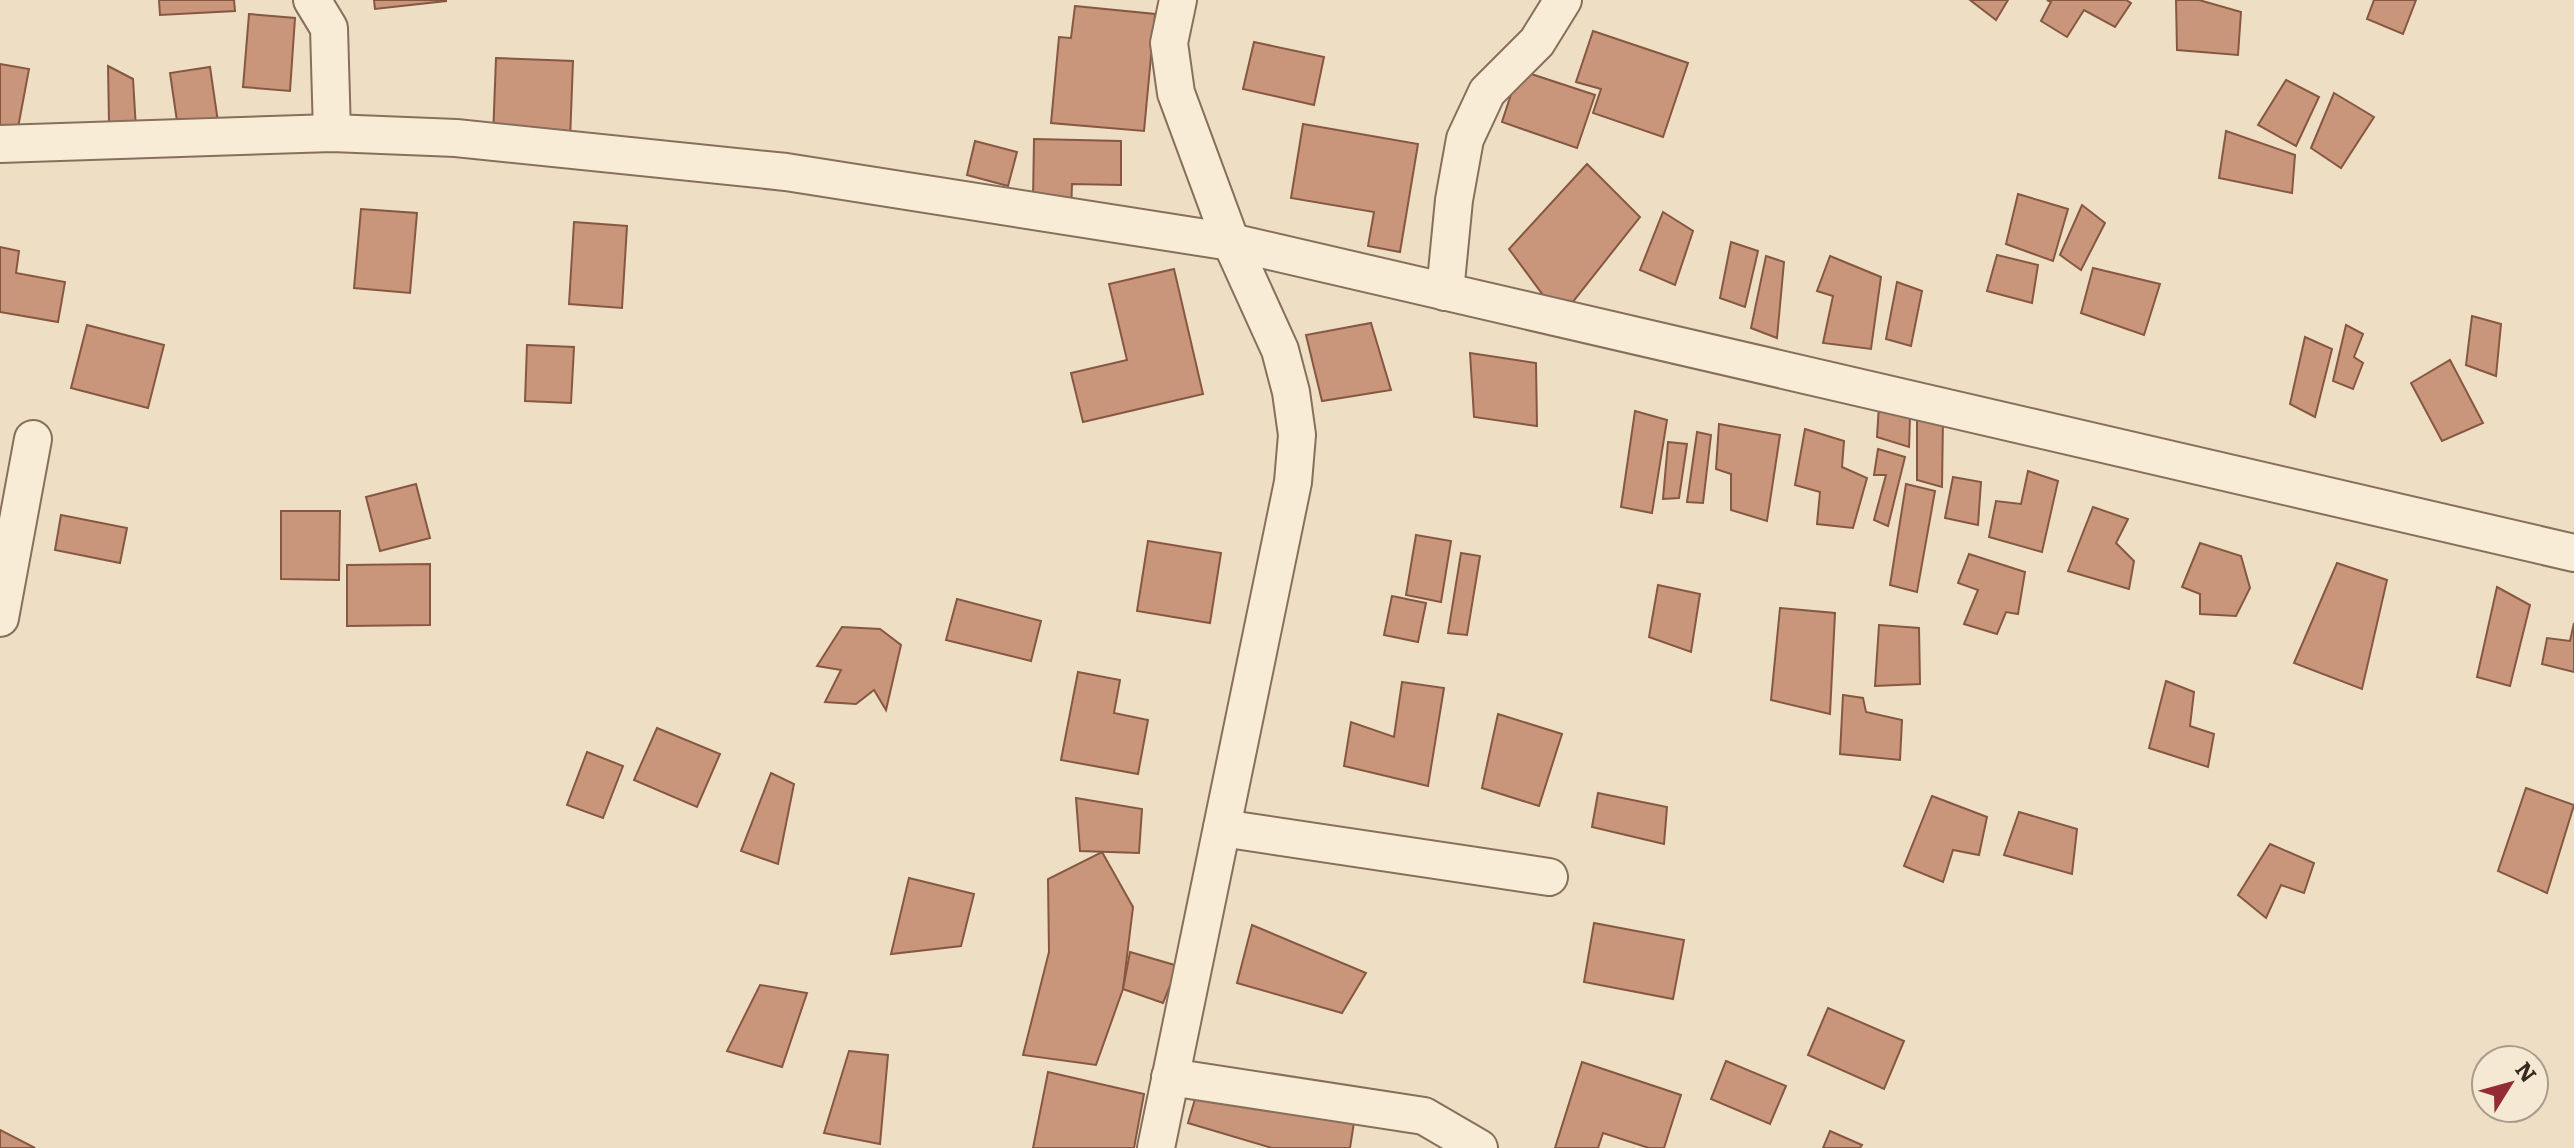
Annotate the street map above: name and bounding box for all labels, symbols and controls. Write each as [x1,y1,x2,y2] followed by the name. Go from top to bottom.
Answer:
[2470,1044,2550,1124] north arrow
[2508,1054,2546,1088] text: N

